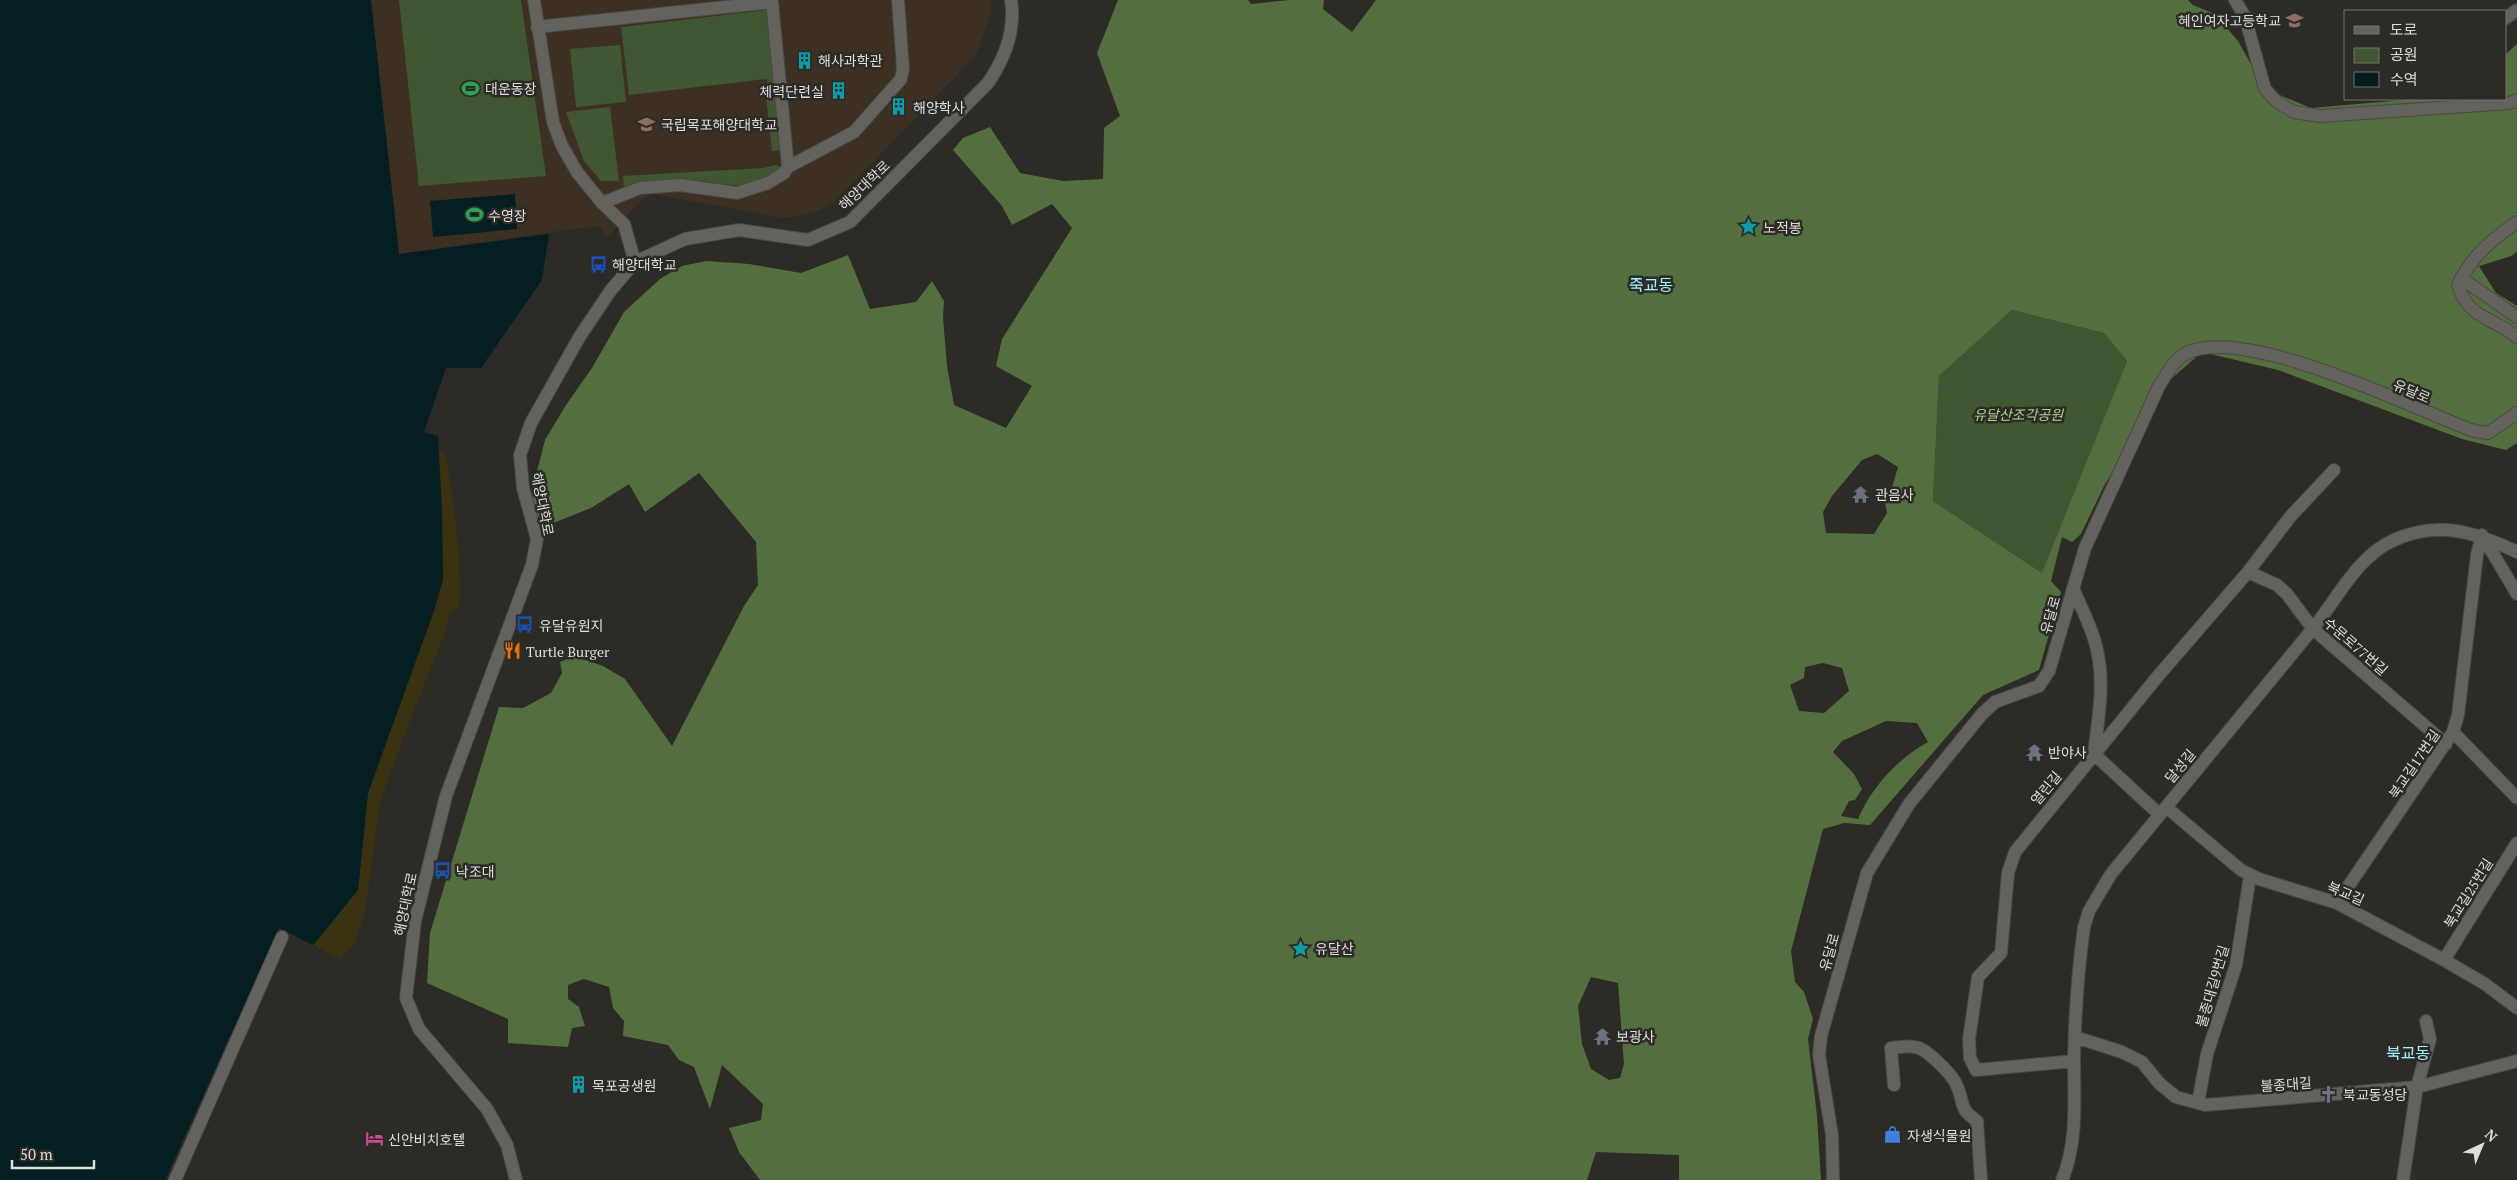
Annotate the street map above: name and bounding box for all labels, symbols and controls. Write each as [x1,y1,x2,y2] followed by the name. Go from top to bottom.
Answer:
[2285,10,2305,30] school or university icon: 혜인여자고등학교
[2344,10,2507,100] legend
[2178,11,2281,30] place label: 혜인여자고등학교
[2390,19,2418,39] text: 도로
[2390,44,2418,64] text: 공원
[794,50,814,70] building icon: 해사과학관
[818,51,883,70] place label: 해사과학관
[2390,69,2418,89] text: 수역
[461,78,481,98] sports icon: 대운동장
[485,79,537,98] place label: 대운동장
[828,81,848,101] building icon: 체력단련실
[760,82,824,101] place label: 체력단련실
[889,97,909,117] building icon: 해양학사
[913,98,965,117] place label: 해양학사
[637,114,657,134] school or university icon: 국립목포해양대학교
[661,115,777,134] place label: 국립목포해양대학교
[834,156,894,214] street label: 해양대학로
[464,205,484,225] sports icon: 수영장
[488,206,527,225] place label: 수영장
[1739,217,1759,237] place icon: 노적봉
[1763,218,1802,237] place label: 노적봉
[588,254,608,274] bus stop icon: 해양대학교
[612,255,677,274] place label: 해양대학교
[1629,274,1673,296] district label: 죽교동
[2391,375,2434,407] street label: 유달로
[1973,405,2064,424] park label: 유달산조각공원
[528,471,558,538] street label: 해양대학로
[1851,484,1871,504] temple icon: 관음사
[1875,485,1914,504] place label: 관음사
[2036,594,2064,636] street label: 유달로
[2320,613,2392,679] street label: 수문로77번길
[515,615,535,635] bus stop icon: 유달유원지
[539,616,603,635] place label: 유달유원지
[502,641,522,661] restaurant icon: Turtle Burger
[526,642,610,661] place label: Turtle Burger
[2384,726,2444,802] street label: 북교길17번길
[2024,742,2044,762] temple icon: 반야사
[2048,743,2087,762] place label: 반야사
[2160,745,2200,787] street label: 달성길
[2026,767,2066,809] street label: 열린길
[2439,854,2497,932] street label: 북교길25번길
[432,861,452,881] bus stop icon: 낙조대
[456,862,495,881] place label: 낙조대
[389,870,421,937] street label: 해양대학로
[2325,877,2367,909] street label: 북교길
[1815,931,1843,973] street label: 유달로
[1291,938,1311,958] place icon: 유달산
[1315,939,1354,958] place label: 유달산
[2191,943,2233,1029] street label: 불종대길9번길
[1592,1026,1612,1046] temple icon: 보광사
[1616,1027,1655,1046] place label: 보광사
[2386,1042,2430,1064] district label: 북교동
[2260,1073,2312,1095] street label: 불종대길
[568,1075,588,1095] building icon: 목포공생원
[592,1076,656,1095] place label: 목포공생원
[2319,1084,2339,1104] church icon: 북교동성당
[2343,1085,2408,1104] place label: 북교동성당
[2457,1120,2507,1170] north arrow
[1883,1125,1903,1145] shop icon: 자생식물원
[2481,1125,2502,1146] text: N
[1907,1126,1971,1145] place label: 자생식물원
[364,1129,384,1149] hotel icon: 신안비치호텔
[388,1130,465,1149] place label: 신안비치호텔
[12,1138,95,1170] scale bar
[20,1144,53,1164] text: 50 m

